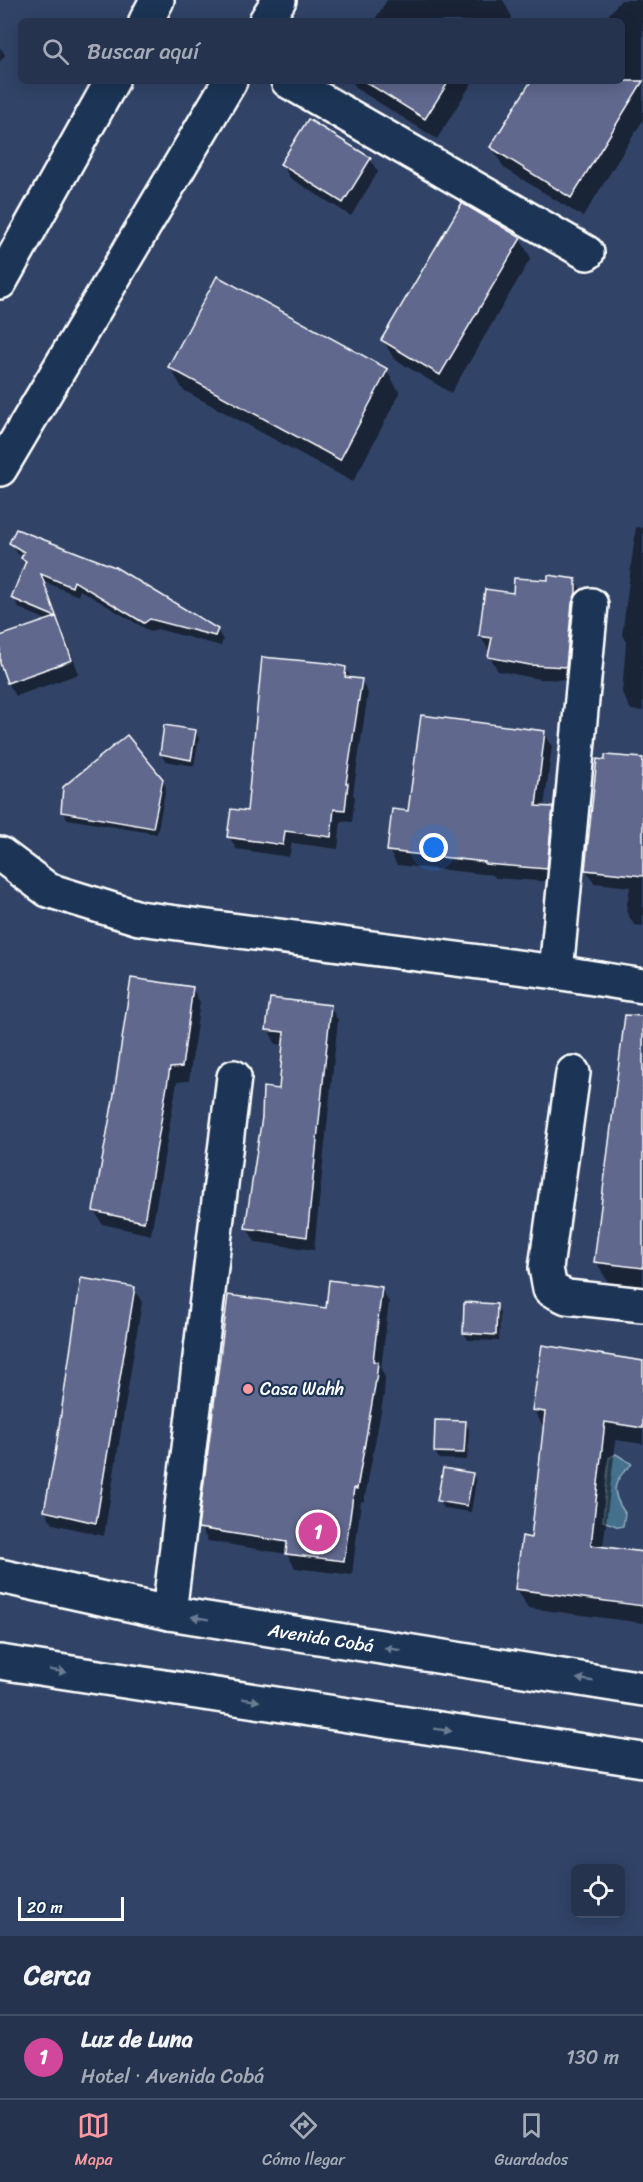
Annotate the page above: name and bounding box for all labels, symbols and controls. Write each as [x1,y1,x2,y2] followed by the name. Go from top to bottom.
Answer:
[18,18,625,84] search box
[87,32,199,71] text: Buscar aquí
[39,35,72,68] icon: search
[419,833,448,862] your location
[260,1373,344,1405] place label: Casa Wahh
[241,1382,255,1396] marker: Casa Wahh
[298,1510,338,1555] pin: 1
[190,1614,209,1623] one-way arrow
[265,1614,376,1662] street label: Avenida Cobá
[383,1644,402,1653] one-way arrow
[48,1667,67,1676] one-way arrow
[576,1675,595,1684] one-way arrow
[241,1696,260,1705] one-way arrow
[434,1725,453,1734] one-way arrow
[571,1864,625,1918] map controls
[571,1864,625,1918] button: locate
[27,1893,63,1922] text: 20 m
[18,1894,124,1922] scale bar
[24,1952,90,1998] text: Cerca
[81,2020,193,2059] text: Luz de Luna
[39,2040,48,2075] text: 1
[566,2040,619,2075] text: 130 m
[81,2059,264,2094] text: Hotel · Avenida Cobá
[75,2109,112,2174] tab: Mapa
[262,2109,345,2174] tab: Cómo llegar
[495,2109,568,2174] tab: Guardados

